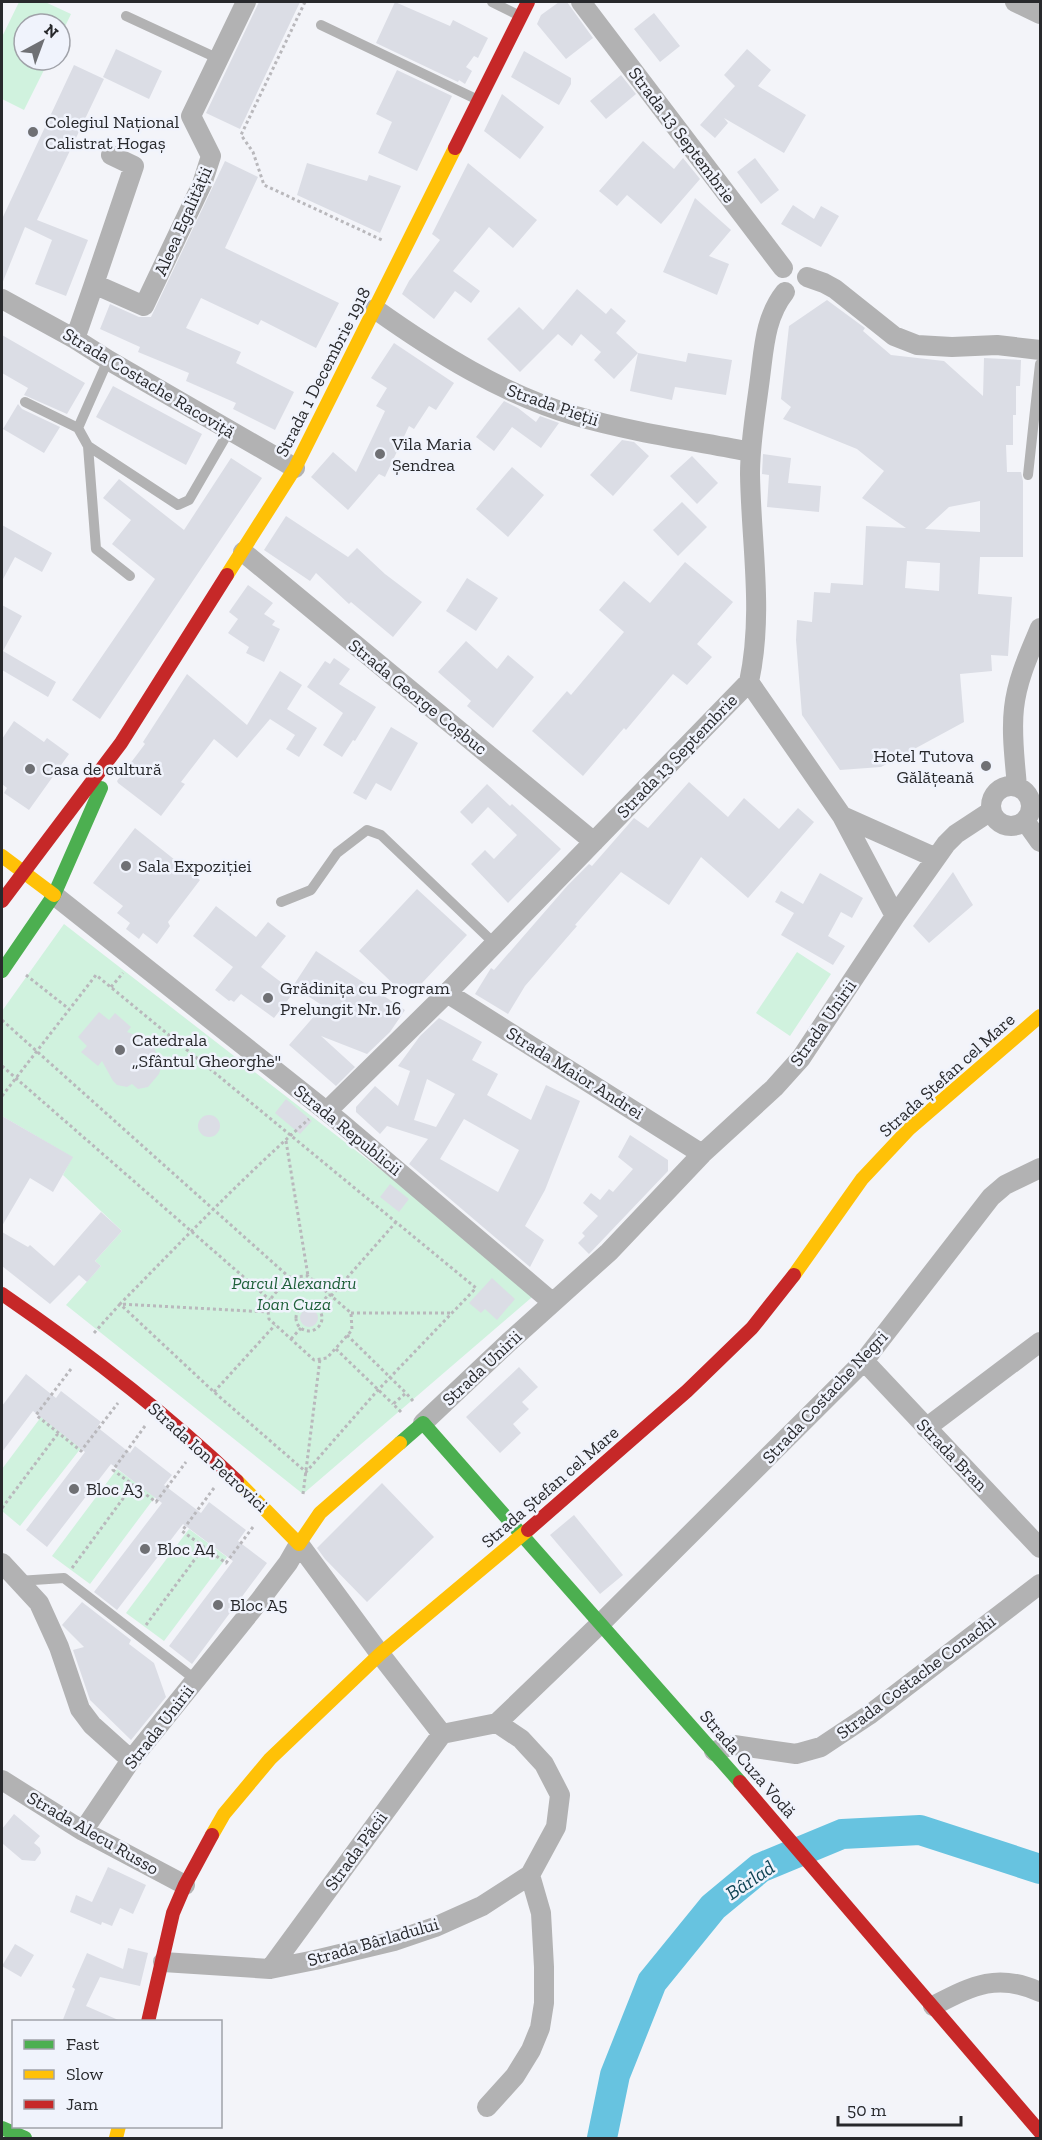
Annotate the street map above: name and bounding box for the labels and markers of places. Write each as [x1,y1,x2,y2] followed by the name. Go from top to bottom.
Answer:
[45,111,179,154] place label: Colegiul Național Calistrat Hogaș
[26,125,40,139] marker: Colegiul Național Calistrat Hogaș
[391,433,472,476] place label: Vila Maria Șendrea
[373,447,387,461] marker: Vila Maria Șendrea
[873,745,974,788] place label: Hotel Tutova Gălățeană
[42,758,162,780] place label: Casa de cultură
[979,759,993,773] marker: Hotel Tutova Gălățeană
[23,762,37,776] marker: Casa de cultură
[138,855,251,877] place label: Sala Expoziției
[119,859,133,873] marker: Sala Expoziției
[280,977,450,1020] place label: Grădinița cu Program Prelungit Nr. 16
[261,991,275,1005] marker: Grădinița cu Program Prelungit Nr. 16
[132,1029,281,1072] place label: Catedrala „Sfântul Gheorghe"
[113,1043,127,1057] marker: Catedrala „Sfântul Gheorghe"
[86,1478,143,1500] place label: Bloc A3
[67,1482,81,1496] marker: Bloc A3
[157,1538,215,1560] place label: Bloc A4
[138,1542,152,1556] marker: Bloc A4
[230,1594,288,1616] place label: Bloc A5
[211,1598,225,1612] marker: Bloc A5

